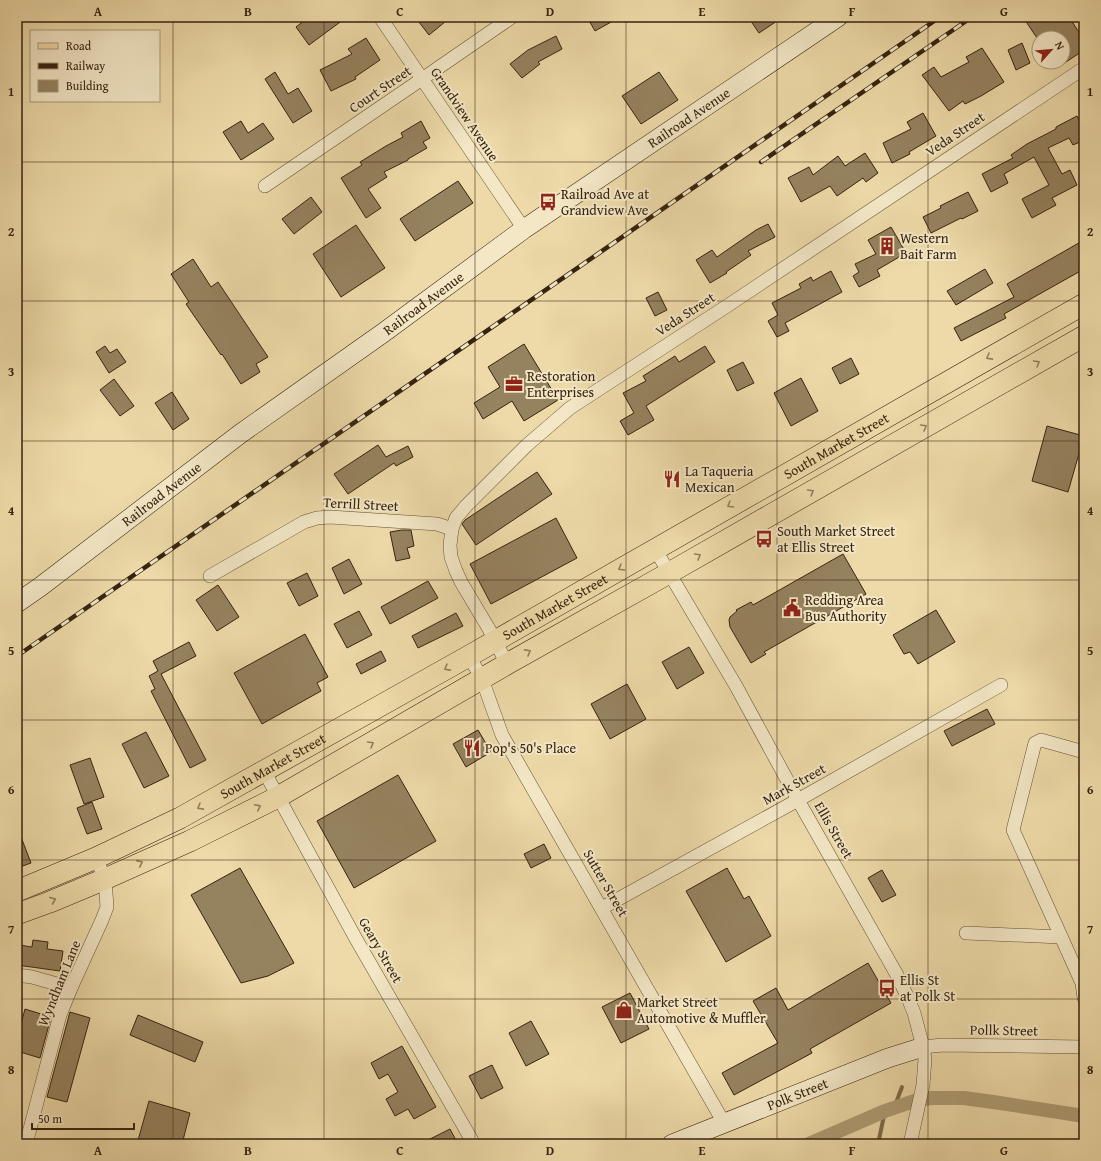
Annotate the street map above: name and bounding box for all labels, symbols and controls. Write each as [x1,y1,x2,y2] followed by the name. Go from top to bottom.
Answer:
[94,2,103,21] text: A
[244,2,252,21] text: B
[396,2,404,21] text: C
[546,2,554,21] text: D
[699,2,706,21] text: E
[849,2,856,21] text: F
[1000,2,1008,21] text: G
[30,30,160,102] legend
[1031,30,1071,70] north arrow
[66,37,92,54] text: Road
[1051,39,1069,53] text: N
[66,57,105,74] text: Railway
[345,61,415,117] street label: Court Street
[426,63,504,165] street label: Grandview Avenue
[66,77,109,94] text: Building
[8,82,14,101] text: 1
[644,82,734,153] street label: Railroad Avenue
[1087,82,1093,101] text: 1
[921,107,989,161] street label: Veda Street
[561,184,649,220] place label: Railroad Ave at Grandview Ave
[538,192,558,212] bus stop icon: Railroad Ave at Grandview Ave
[8,222,15,241] text: 2
[1087,222,1094,241] text: 2
[900,228,957,264] place label: Western Bait Farm
[877,236,897,256] building icon: Western Bait Farm
[379,267,468,340] street label: Railroad Avenue
[651,287,719,341] street label: Veda Street
[986,353,993,360] one-way arrow
[1033,360,1040,367] one-way arrow
[8,362,14,381] text: 3
[1087,362,1093,381] text: 3
[527,366,596,402] place label: Restoration Enterprises
[504,374,524,394] office icon: Restoration Enterprises
[780,408,893,484] street label: South Market Street
[920,424,927,431] one-way arrow
[117,457,206,531] street label: Railroad Avenue
[685,461,754,497] place label: La Taqueria Mexican
[662,469,682,489] restaurant icon: La Taqueria Mexican
[807,489,814,496] one-way arrow
[323,492,399,516] street label: Terrill Street
[8,501,15,520] text: 4
[727,501,735,508] one-way arrow
[1087,501,1094,520] text: 4
[777,521,895,557] place label: South Market Street at Ellis Street
[754,529,774,549] bus stop icon: South Market Street at Ellis Street
[694,554,701,561] one-way arrow
[618,564,625,571] one-way arrow
[499,569,611,645] street label: South Market Street
[805,590,887,626] place label: Redding Area Bus Authority
[782,598,802,618] public building icon: Redding Area Bus Authority
[8,641,15,660] text: 5
[1087,641,1094,660] text: 5
[524,650,531,657] one-way arrow
[444,663,451,670] one-way arrow
[216,728,329,804] street label: South Market Street
[462,738,482,758] restaurant icon: Pop's 50's Place
[485,738,576,758] place label: Pop's 50's Place
[367,741,374,748] one-way arrow
[759,758,829,810] street label: Mark Street
[8,780,15,799] text: 6
[1087,780,1094,799] text: 6
[810,798,858,862] street label: Ellis Street
[197,802,204,809] one-way arrow
[253,805,261,812] one-way arrow
[579,845,633,921] street label: Sutter Street
[136,860,144,868] one-way arrow
[49,897,57,905] one-way arrow
[354,914,408,987] street label: Geary Street
[8,920,15,939] text: 7
[1087,920,1094,939] text: 7
[33,937,85,1029] street label: Wyndham Lane
[900,970,955,1006] place label: Ellis St at Polk St
[877,978,897,998] bus stop icon: Ellis St at Polk St
[637,992,766,1028] place label: Market Street Automotive & Muffler
[614,1000,634,1020] shop icon: Market Street Automotive & Muffler
[970,1019,1038,1041] street label: Pollk Street
[8,1060,15,1079] text: 8
[1087,1060,1094,1079] text: 8
[764,1073,831,1115] street label: Polk Street
[32,1105,134,1131] scale bar
[38,1110,62,1127] text: 50 m
[94,1141,103,1160] text: A
[244,1141,252,1160] text: B
[396,1141,404,1160] text: C
[546,1141,554,1160] text: D
[699,1141,706,1160] text: E
[849,1141,856,1160] text: F
[1000,1141,1008,1160] text: G

